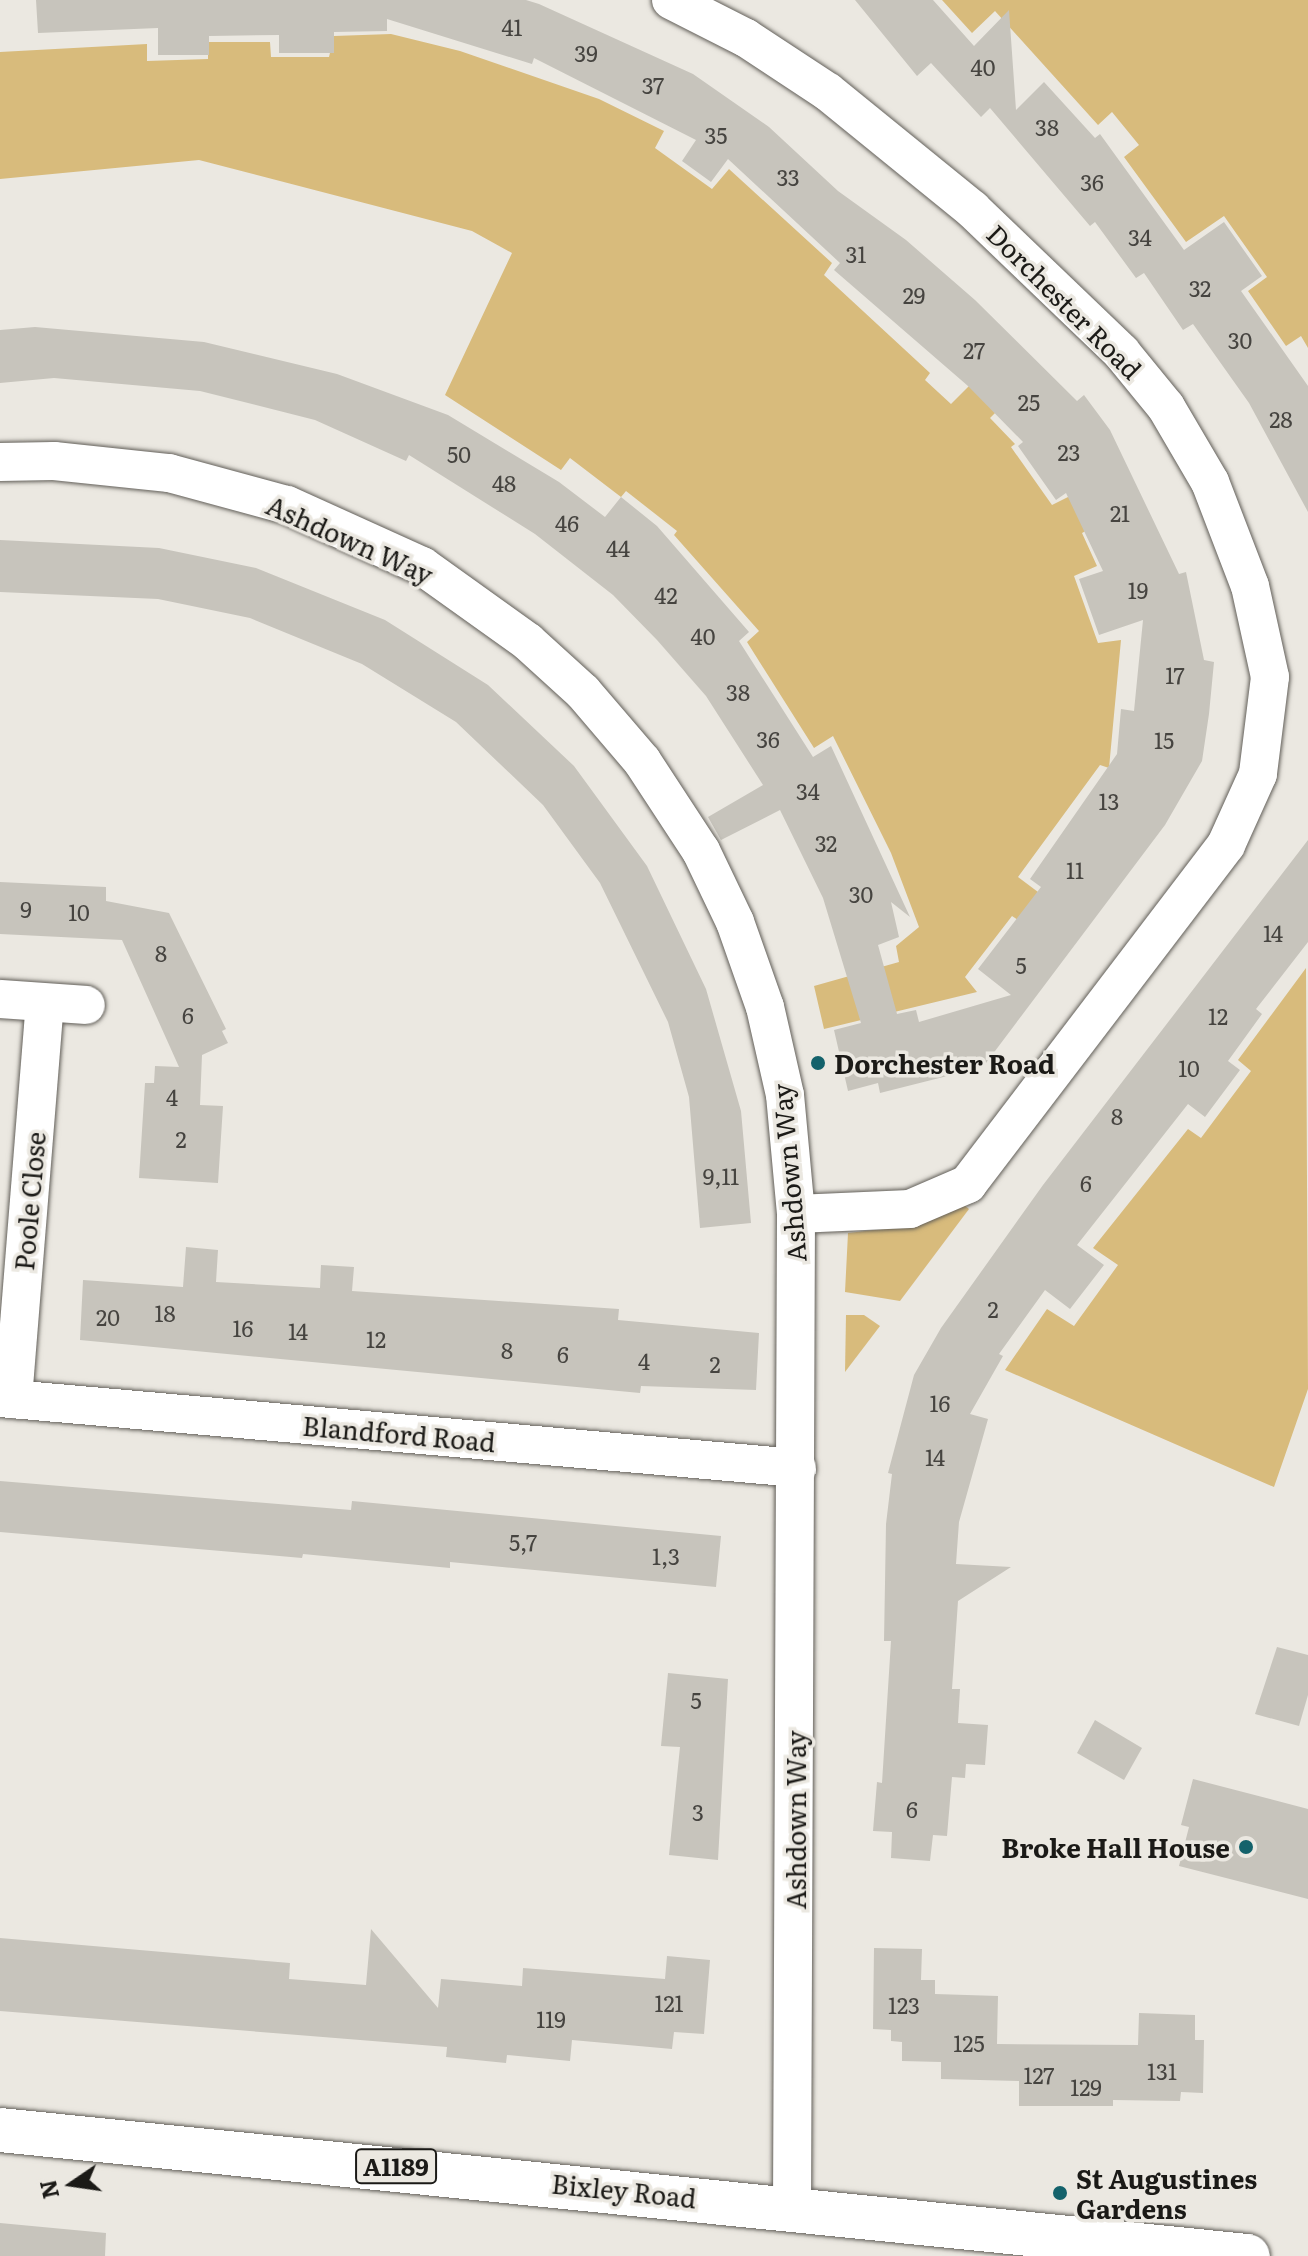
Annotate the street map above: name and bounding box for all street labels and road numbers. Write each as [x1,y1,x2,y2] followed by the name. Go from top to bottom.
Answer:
[981,217,1149,385] street label: Dorchester Road
[262,488,438,590] street label: Ashdown Way
[765,1083,811,1263] street label: Ashdown Way
[7,1130,51,1272] street label: Poole Close
[301,1409,497,1457] street label: Blandford Road
[779,1731,811,1909] street label: Ashdown Way
[354,2146,438,2186] road number: A1189
[550,2167,698,2213] street label: Bixley Road

